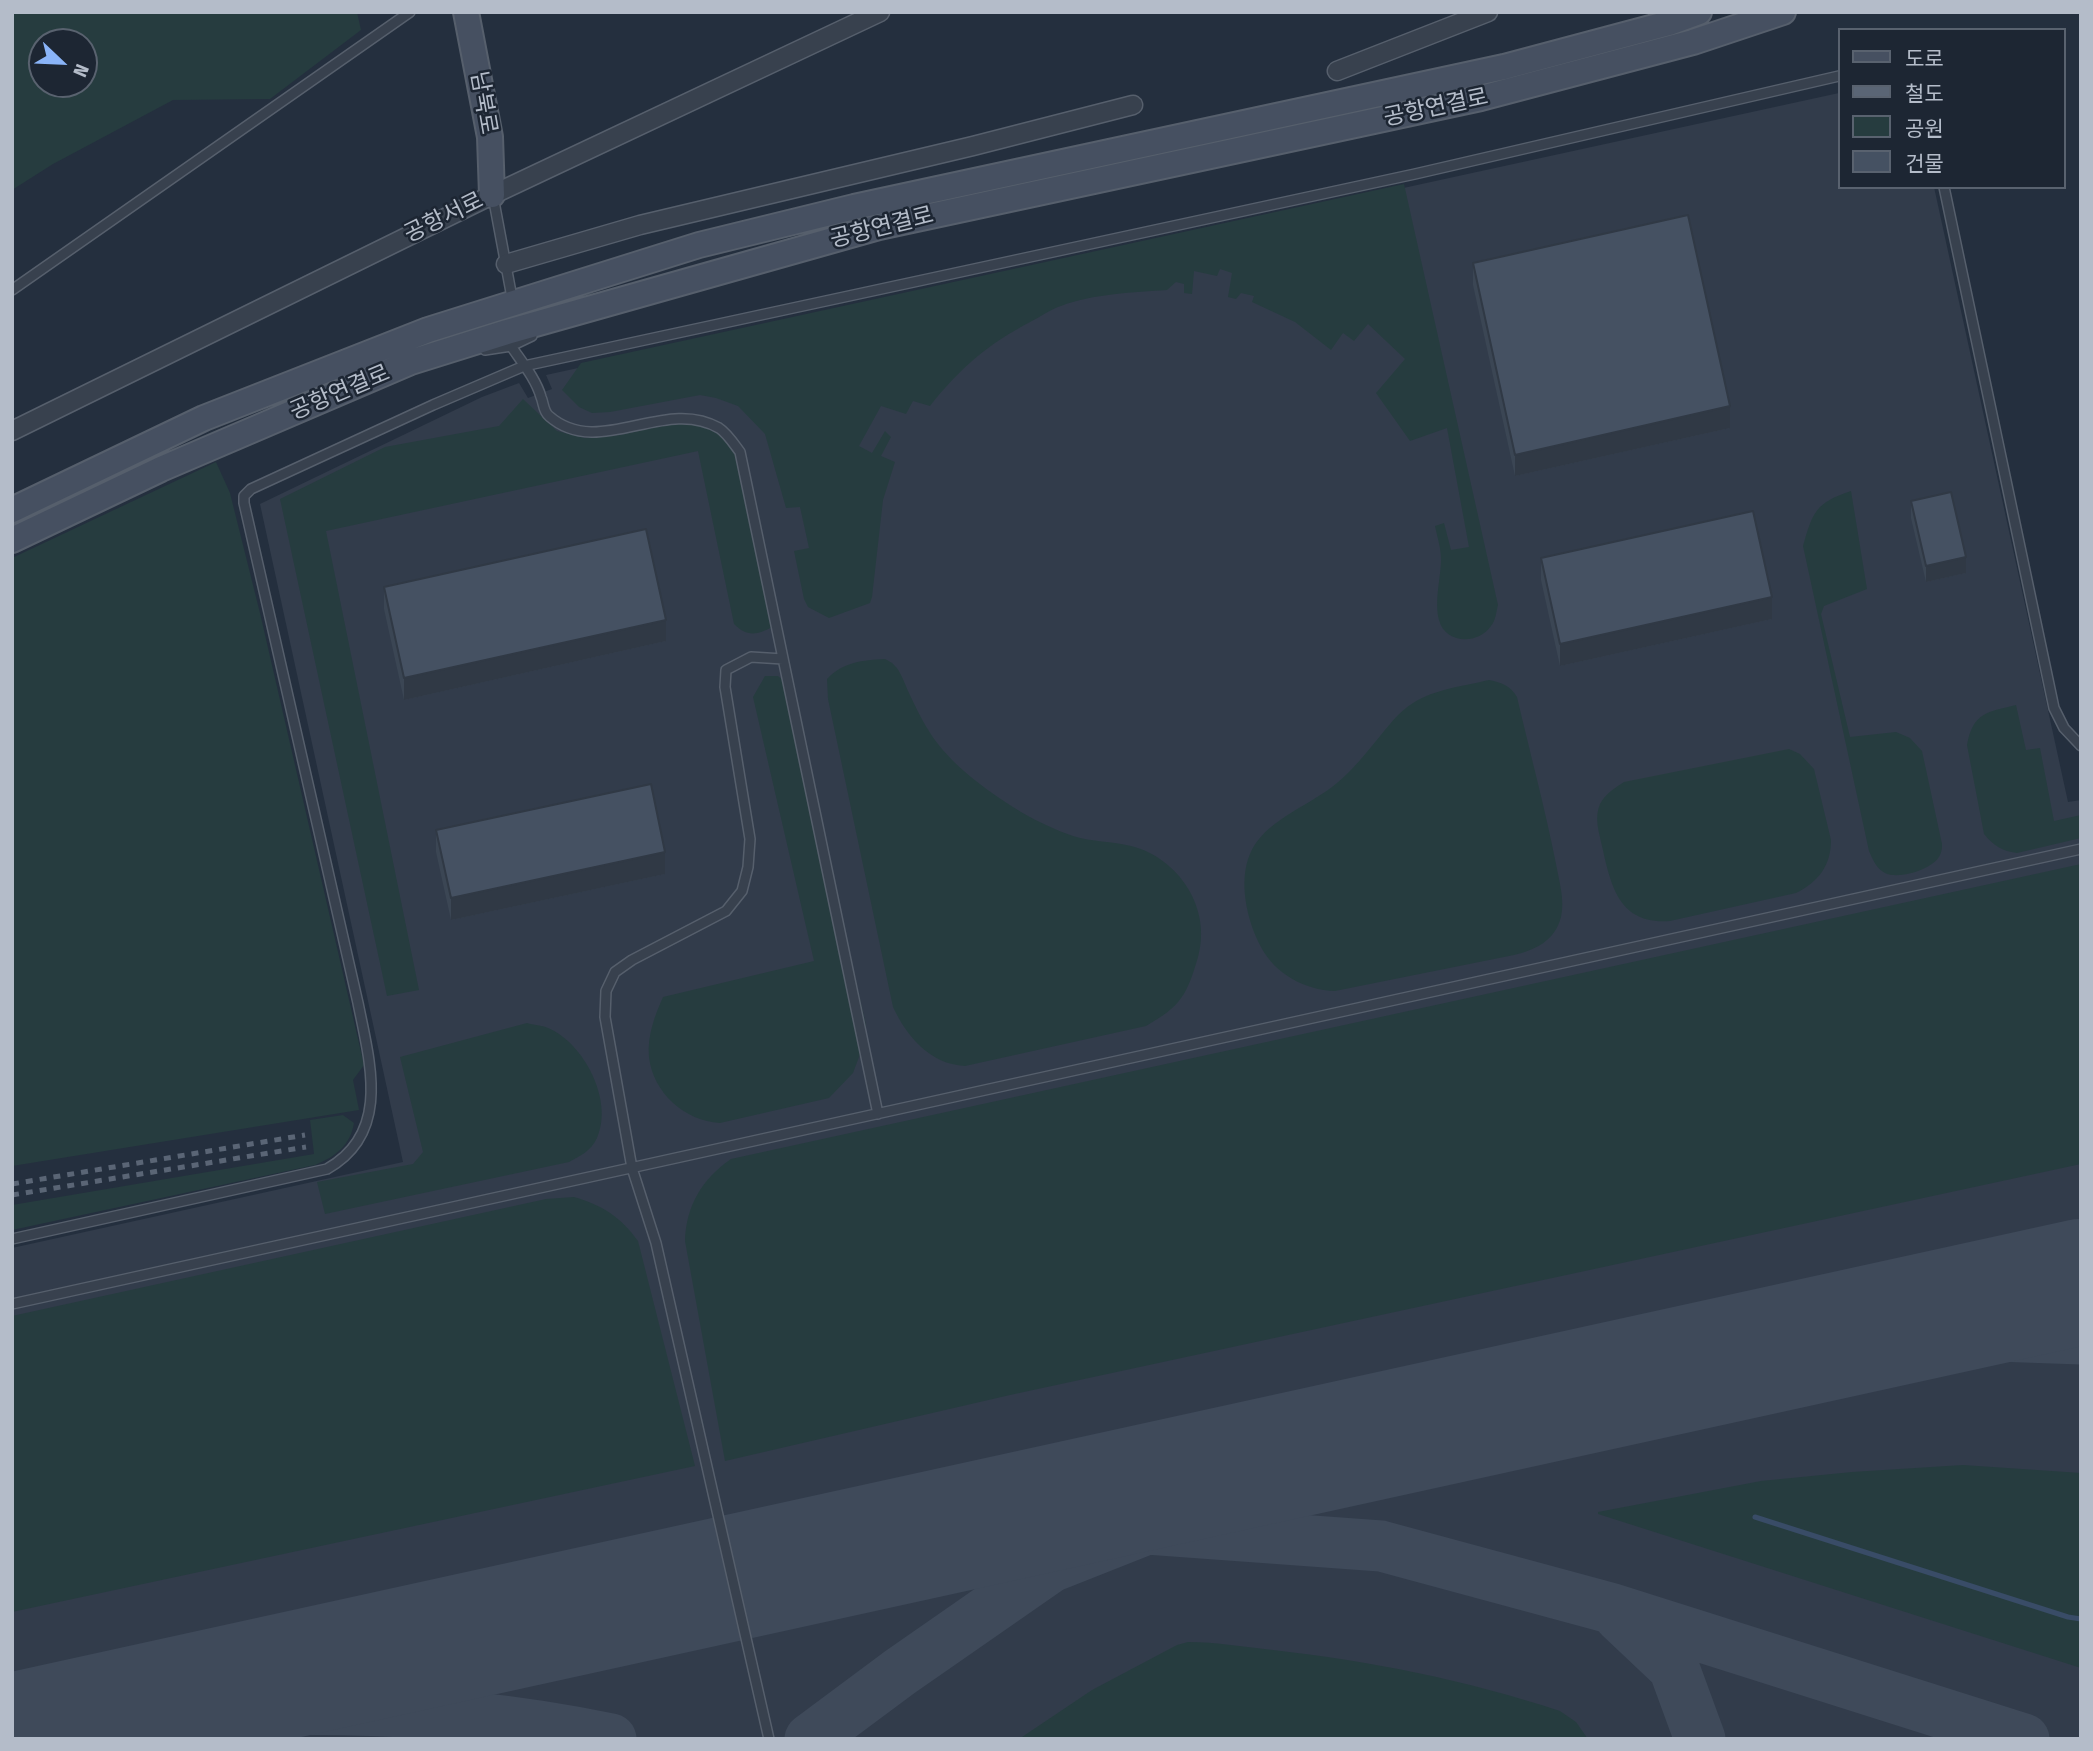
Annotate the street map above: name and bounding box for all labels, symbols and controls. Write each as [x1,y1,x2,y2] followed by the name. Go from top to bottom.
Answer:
[28,28,98,98] north arrow
[1838,28,2065,189] legend
[1905,46,1944,72] text: 도로
[68,61,94,80] text: N
[464,69,502,137] street label: 남북로
[1905,81,1944,107] text: 철도
[1381,84,1491,132] street label: 공항연결로
[1905,116,1944,142] text: 공원
[1905,151,1944,177] text: 건물
[400,187,488,249] street label: 공항서로
[827,202,937,254] street label: 공항연결로
[286,360,394,426] street label: 공항연결로

